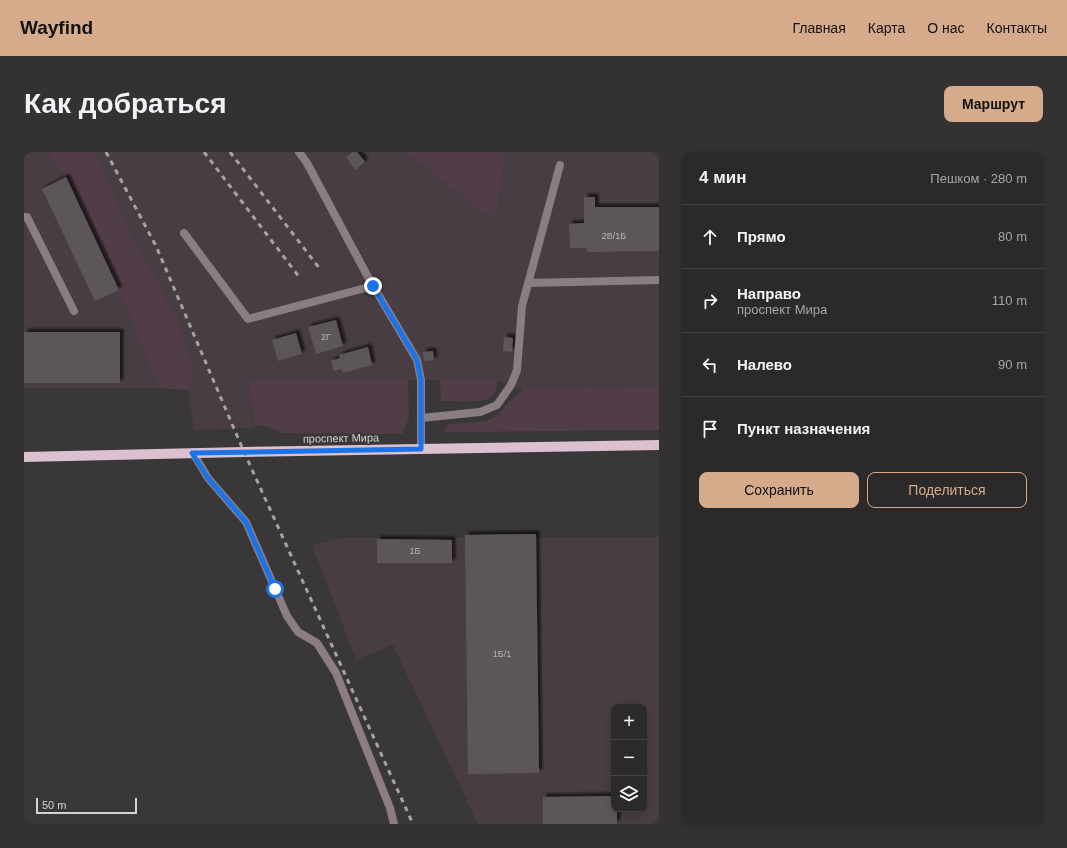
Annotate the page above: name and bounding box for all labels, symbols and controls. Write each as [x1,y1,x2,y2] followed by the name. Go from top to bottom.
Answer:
[20,17,93,38] text: Wayfind
[792,20,846,36] text: Главная
[868,20,905,36] text: Карта
[927,20,965,36] text: О нас
[987,20,1047,36] text: Контакты
[944,86,1043,122] button: Маршрут
[24,88,226,119] text: Как добраться
[699,168,746,187] text: 4 мин
[930,171,1027,186] text: Пешком · 280 m
[699,226,721,248] icon: ahead
[737,228,786,245] text: Прямо
[998,229,1027,244] text: 80 m
[602,231,626,241] house number: 2В/1Б
[364,277,382,295] route end
[737,285,801,302] text: Направо
[699,290,721,312] icon: right
[992,293,1027,308] text: 110 m
[737,302,827,317] text: проспект Мира
[321,332,331,342] house number: 2Г
[699,354,721,376] icon: left
[737,356,792,373] text: Налево
[998,357,1027,372] text: 90 m
[699,418,721,440] icon: arrive
[737,420,870,437] text: Пункт назначения
[303,431,380,445] street label: проспект Мира
[699,472,859,508] button: Сохранить
[867,472,1027,508] button: Поделиться
[410,546,421,556] house number: 1Б
[266,580,284,598] route start
[493,649,511,659] house number: 1Б/1
[611,704,647,812] map controls
[611,704,647,740] button: +
[611,740,647,776] button: −
[611,776,647,812] button: layers
[36,796,137,815] scale bar
[42,799,66,811] text: 50 m

